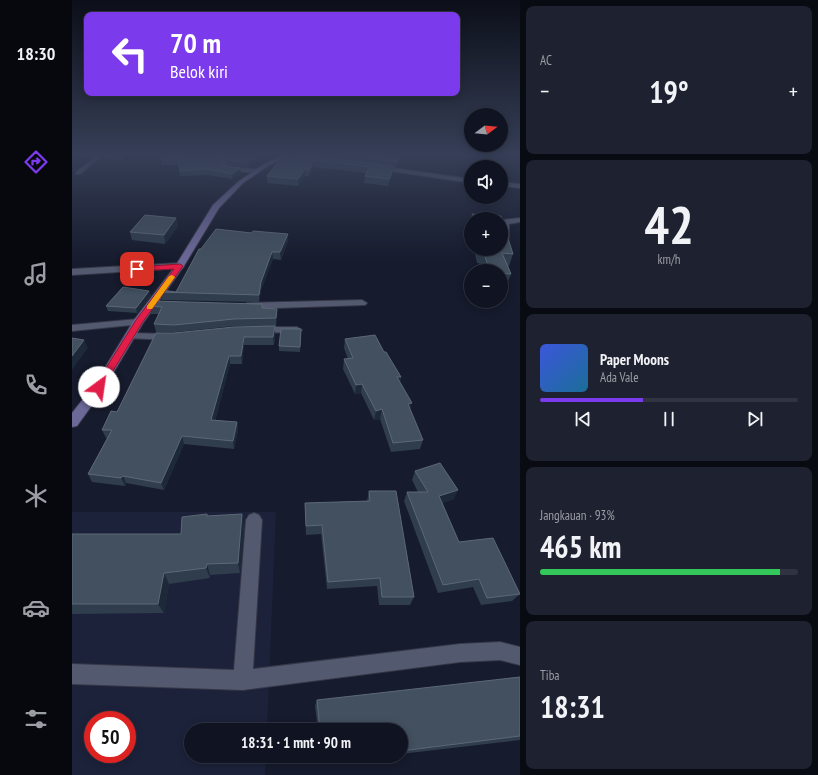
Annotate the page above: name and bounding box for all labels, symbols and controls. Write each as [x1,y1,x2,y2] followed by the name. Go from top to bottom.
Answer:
[170,24,221,61] text: 70 m
[104,28,156,80] icon: left
[17,42,55,65] text: 18:30
[540,52,552,69] text: AC
[170,60,228,83] text: Belok kiri
[649,72,689,111] text: 19°
[540,77,549,105] text: −
[789,77,798,105] text: +
[464,108,508,152] north arrow
[464,108,508,308] map controls
[22,148,50,176] icon: directions
[464,160,508,204] button: sound
[644,191,694,258] text: 42
[464,212,508,256] button: +
[657,251,681,268] text: km/h
[120,252,154,286] pin
[126,258,148,280] icon: arrive
[22,260,50,288] icon: music
[464,264,508,308] button: −
[600,350,669,369] text: Paper Moons
[78,366,120,408] position arrow
[600,369,639,386] text: Ada Vale
[22,371,50,399] icon: phone
[572,408,594,430] icon: previous
[658,408,680,430] icon: pause
[744,408,766,430] icon: next
[22,482,50,510] icon: climate
[540,507,615,524] text: Jangkauan · 93%
[540,527,621,566] text: 465 km
[22,594,50,622] icon: car
[540,667,559,684] text: Tiba
[540,687,605,726] text: 18:31
[22,705,50,733] icon: filters
[84,711,136,763] speed limit sign: 50
[241,733,351,752] text: 18:31 · 1 mnt · 90 m

